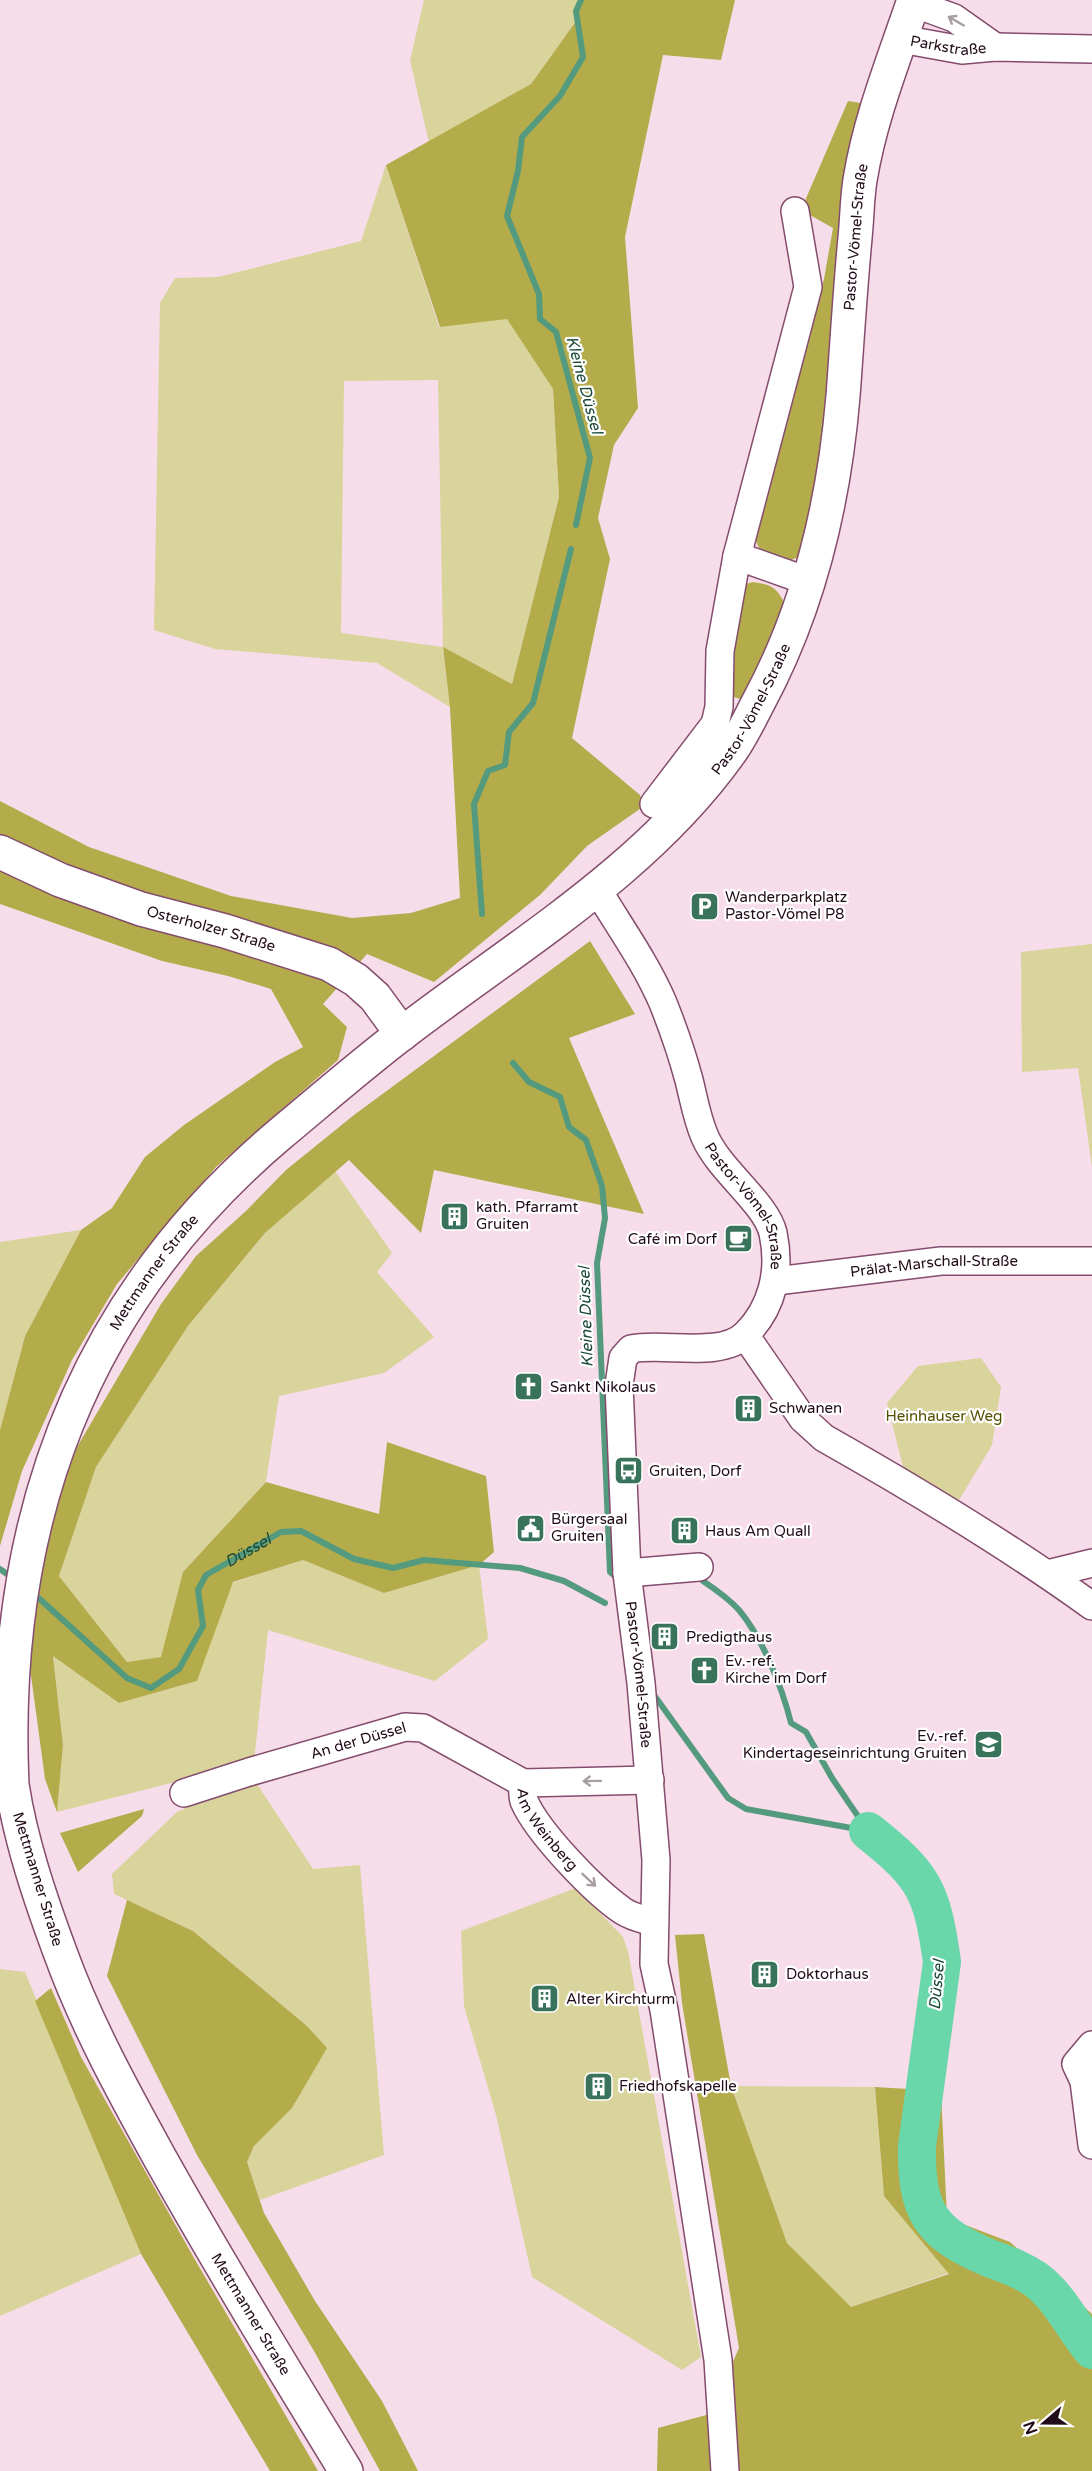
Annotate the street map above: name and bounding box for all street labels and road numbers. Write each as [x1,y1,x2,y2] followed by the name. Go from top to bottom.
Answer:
[909,32,987,59] street label: Parkstraße
[840,162,872,311] street label: Pastor-Vömel-Straße
[708,641,794,778] street label: Pastor-Vömel-Straße
[145,902,278,955] street label: Osterholzer Straße
[701,1139,785,1270] street label: Pastor-Vömel-Straße
[106,1211,202,1334] street label: Mettmanner Straße
[849,1252,1018,1281] street label: Prälat-Marschall-Straße
[622,1600,655,1749] street label: Pastor-Vömel-Straße
[308,1718,408,1763] street label: An der Düssel
[514,1788,582,1874] street label: Am Weinberg
[9,1810,67,1948] street label: Mettmanner Straße
[207,2250,295,2378] street label: Mettmanner Straße

